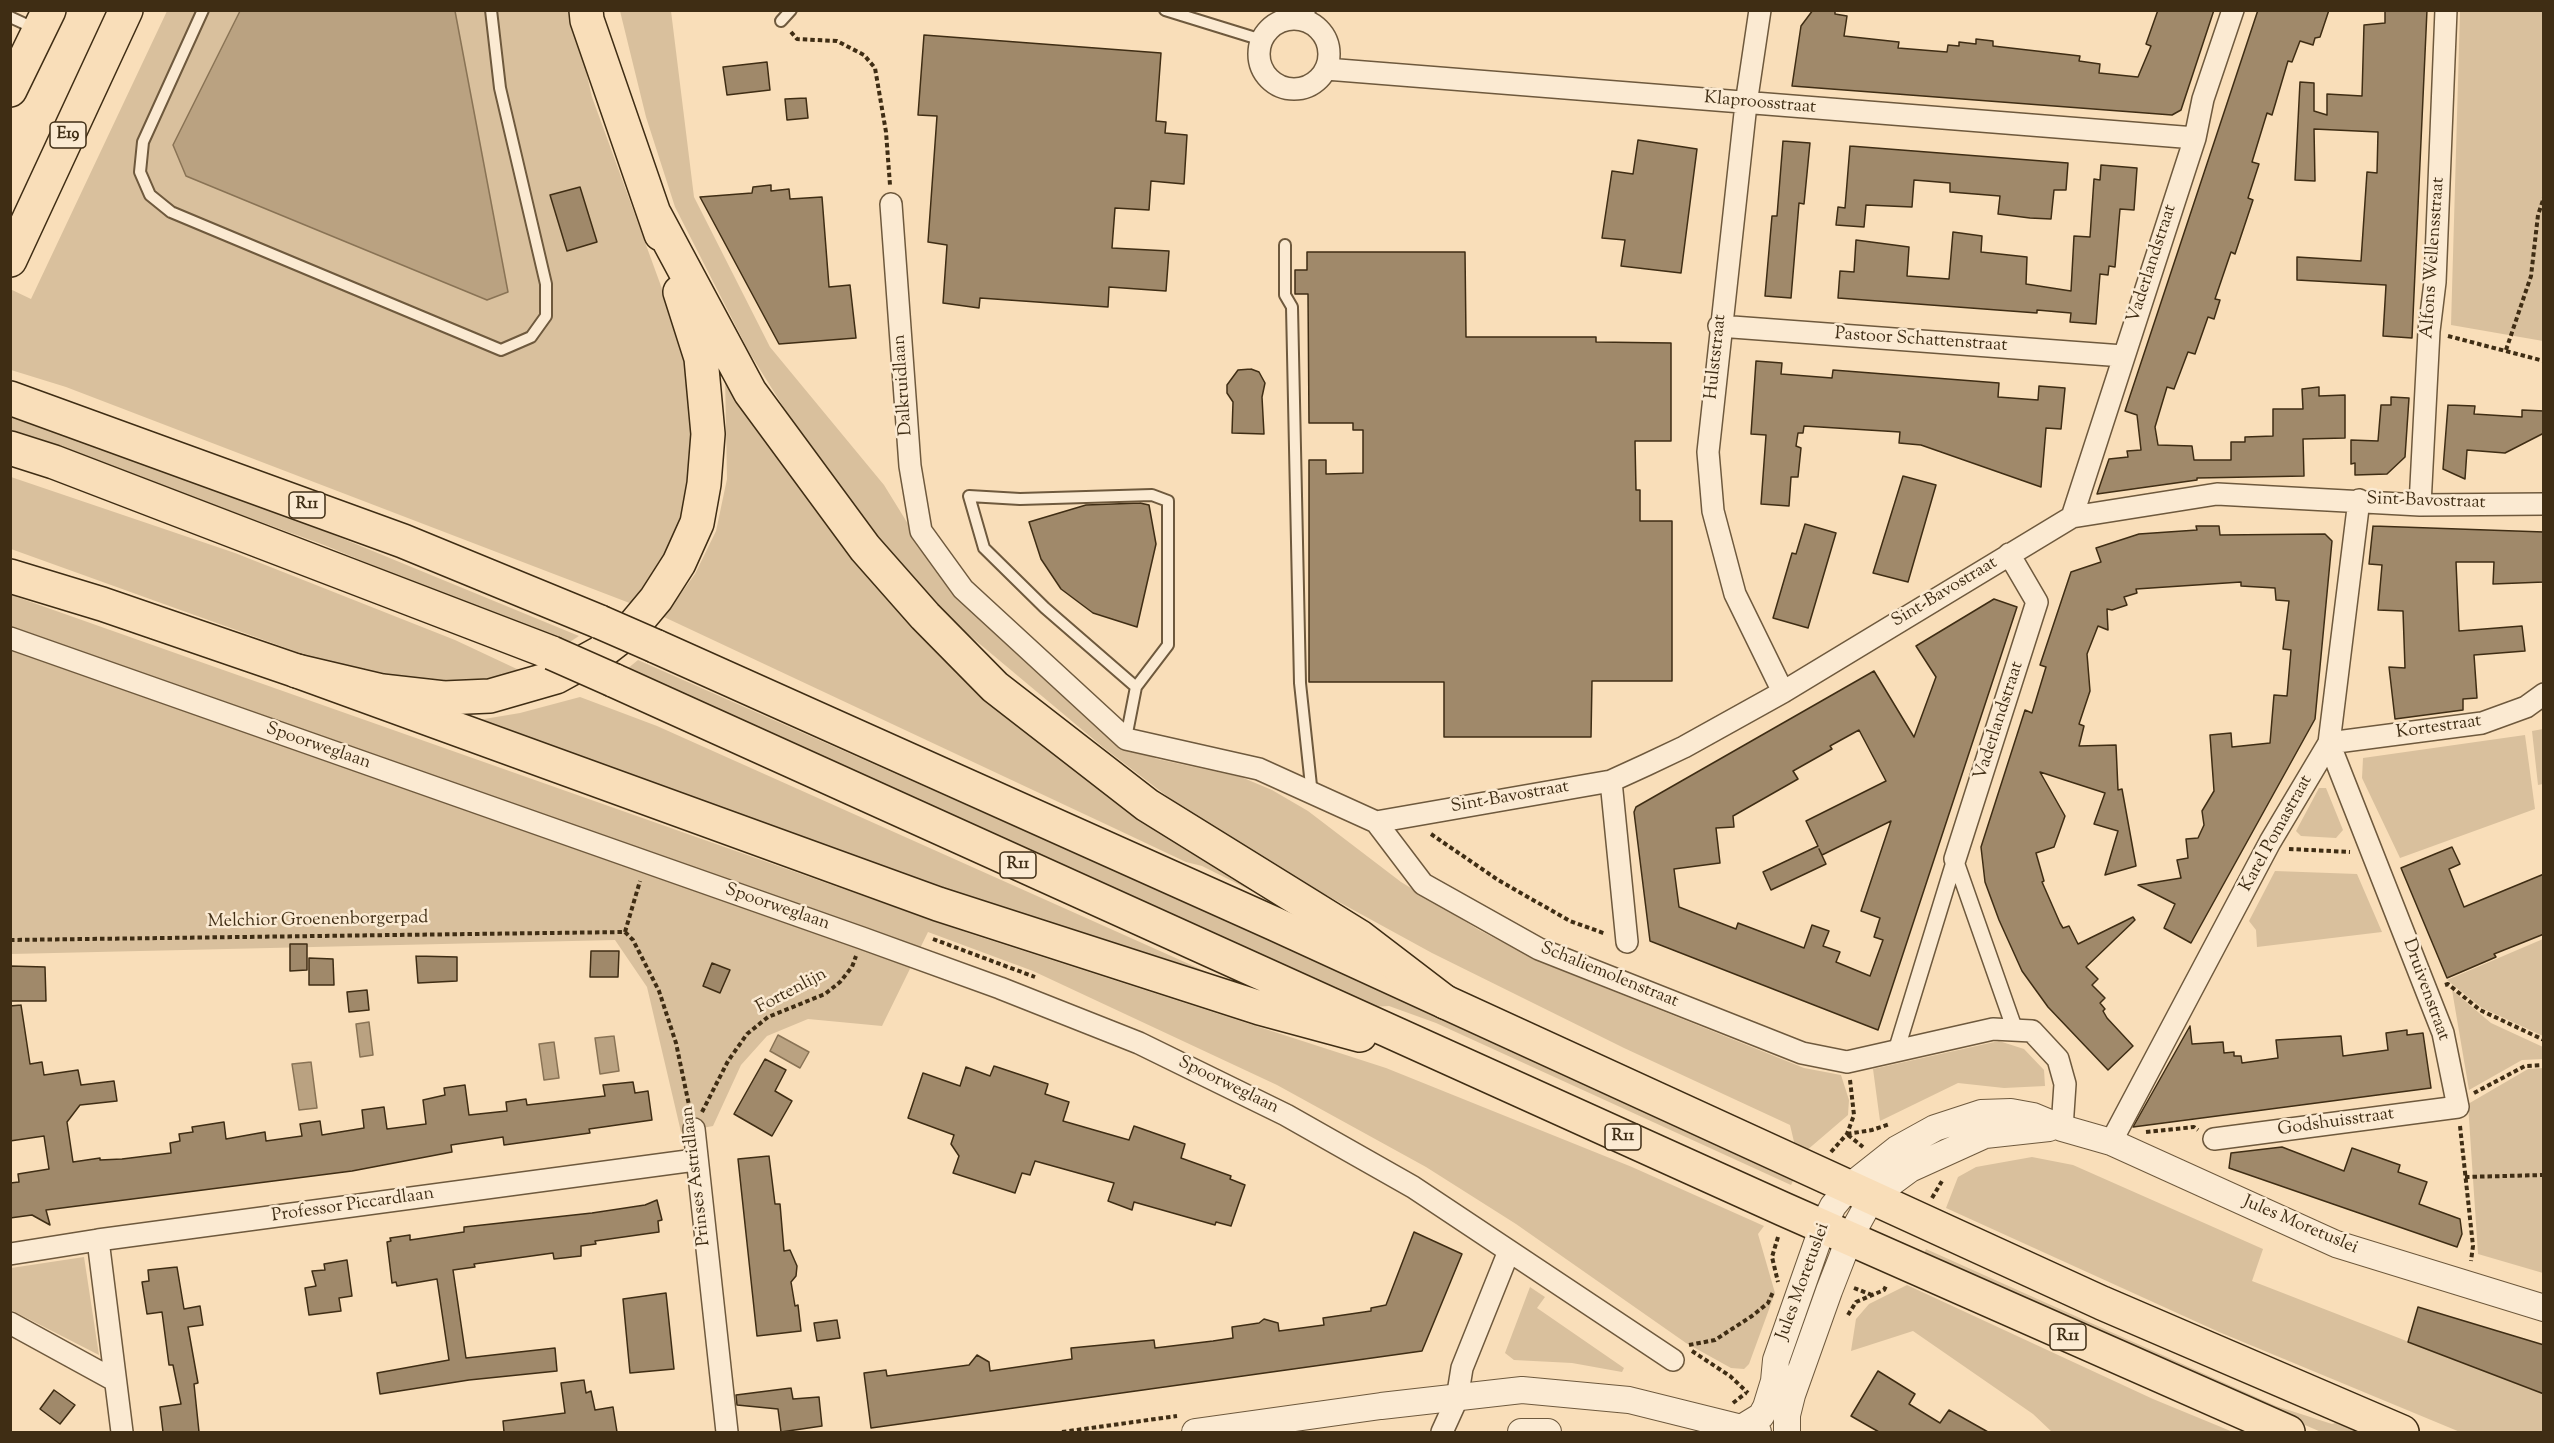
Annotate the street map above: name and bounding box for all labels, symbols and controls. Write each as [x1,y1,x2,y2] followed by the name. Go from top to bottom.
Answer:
[1703,88,1817,120] street label: Klaproosstraat
[50,122,86,148] road number: E19
[2418,176,2450,340] street label: Alfons Wellensstraat
[2124,202,2182,326] street label: Vaderlandstraat
[1702,313,1732,401] street label: Hulststraat
[1834,324,2008,358] street label: Pastoor Schattenstraat
[890,333,918,437] street label: Dalkruidlaan
[2366,489,2486,515] street label: Sint-Bavostraat
[289,492,325,518] road number: R11
[1888,553,2002,633] street label: Sint-Bavostraat
[1971,659,2029,783] street label: Vaderlandstraat
[2395,711,2483,745] street label: Kortestraat
[263,719,373,775] street label: Spoorweglaan
[2236,772,2318,896] street label: Karel Pomastraat
[1449,777,1571,819] street label: Sint-Bavostraat
[1000,852,1036,878] road number: R11
[722,880,832,936] street label: Spoorweglaan
[207,908,429,934] street label: Melchior Groenenborgerpad
[2397,936,2453,1044] street label: Druivenstraat
[1537,938,1681,1014] street label: Schaliemolenstraat
[753,964,831,1020] street label: Fortenlijn
[1174,1052,1282,1120] street label: Spoorweglaan
[2276,1104,2396,1142] street label: Godshuisstraat
[678,1105,716,1247] street label: Prinses Astridlaan
[1605,1124,1641,1150] road number: R11
[270,1184,436,1228] street label: Professor Piccardlaan
[2239,1192,2361,1260] street label: Jules Moretuslei
[1773,1221,1835,1343] street label: Jules Moretuslei
[2050,1324,2086,1350] road number: R11

